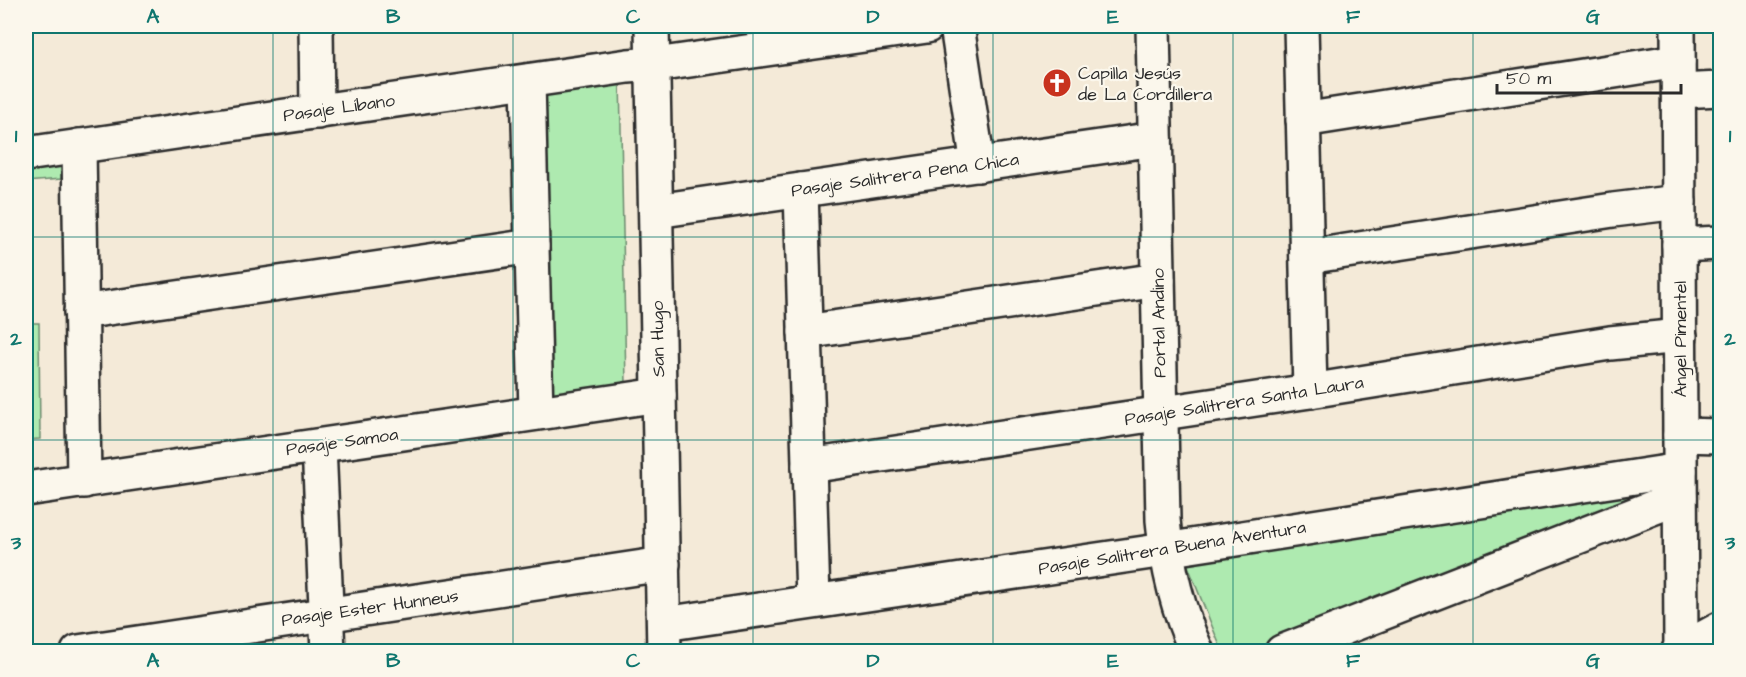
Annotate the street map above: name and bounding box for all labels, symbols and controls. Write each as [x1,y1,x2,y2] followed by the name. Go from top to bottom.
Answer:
[147,3,160,31] text: A
[386,3,401,31] text: B
[626,3,641,31] text: C
[867,3,880,31] text: D
[1107,3,1119,31] text: E
[1346,3,1361,31] text: F
[1586,3,1600,31] text: G
[1497,57,1682,95] scale bar
[1078,61,1212,107] place label: Capilla Jesús de La Cordillera
[1506,66,1551,91] text: 50 m
[1041,67,1073,99] church icon: Capilla Jesús de La Cordillera
[282,88,396,128] street label: Pasaje Líbano
[15,122,18,150] text: 1
[1729,122,1732,150] text: 1
[789,147,1021,203] street label: Pasaje Salitrera Pena Chica
[1146,268,1172,378] street label: Portal Andino
[1668,281,1694,397] street label: Ángel Pimentel
[645,301,672,377] street label: San Hugo
[9,325,22,353] text: 2
[1723,325,1736,353] text: 2
[1123,370,1365,432] street label: Pasaje Salitrera Santa Laura
[284,422,400,462] street label: Pasaje Samoa
[1036,514,1308,582] street label: Pasaje Salitrera Buena Aventura
[10,529,22,557] text: 3
[1724,529,1736,557] text: 3
[280,583,460,633] street label: Pasaje Ester Hunneus
[147,647,160,675] text: A
[386,647,401,675] text: B
[626,647,641,675] text: C
[867,647,880,675] text: D
[1107,647,1119,675] text: E
[1346,647,1361,675] text: F
[1586,647,1600,675] text: G

